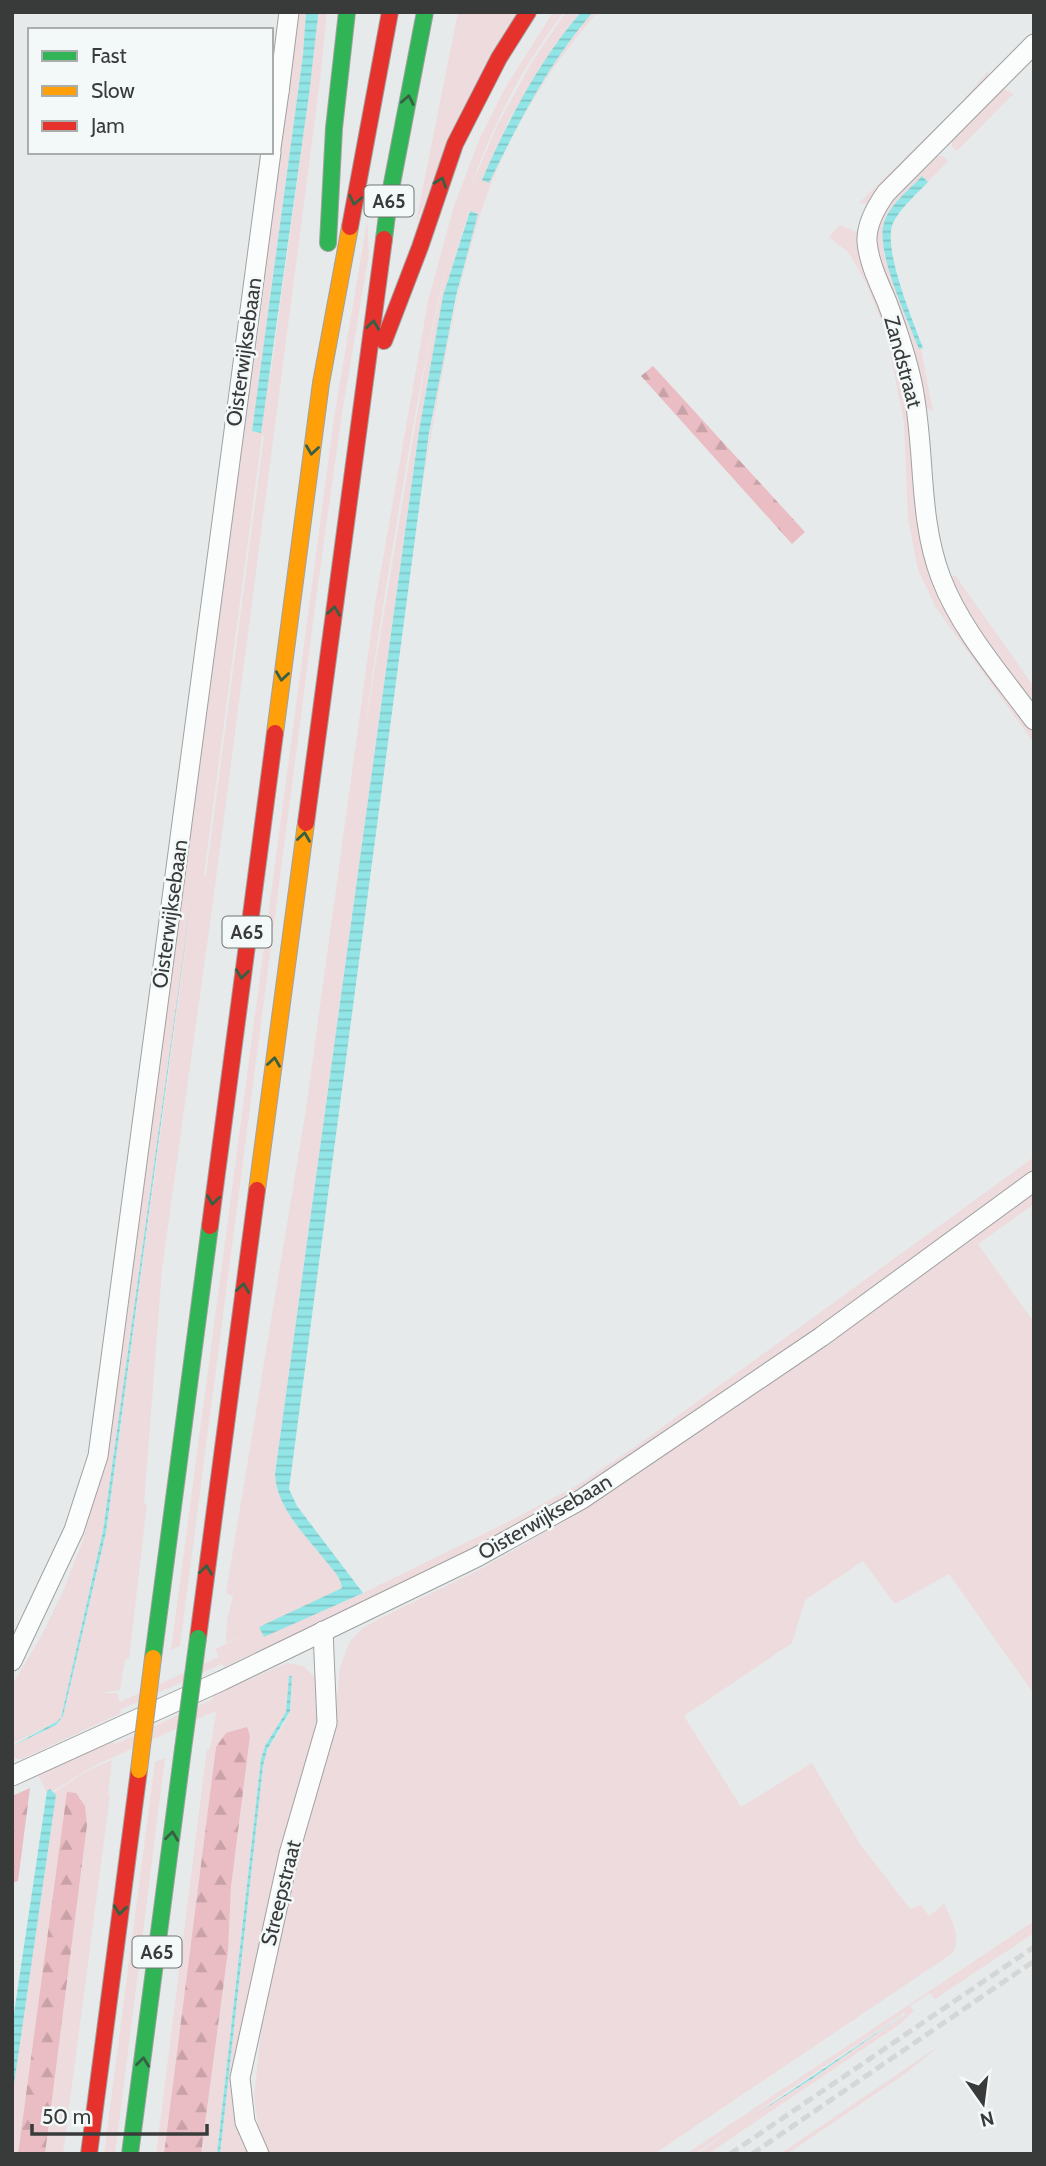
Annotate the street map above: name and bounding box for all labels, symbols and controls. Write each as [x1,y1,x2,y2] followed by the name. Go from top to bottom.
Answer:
[28,28,273,154] legend
[91,43,127,68] text: Fast
[91,78,135,103] text: Slow
[400,94,415,106] one-way arrow
[90,113,125,138] text: Jam
[433,177,447,189] one-way arrow
[364,186,414,216] road number: A65
[348,194,363,206] one-way arrow
[221,276,267,428] street label: Oisterwijksebaan
[879,313,928,411] street label: Zandstraat
[365,319,380,331] one-way arrow
[304,445,319,456] one-way arrow
[327,606,342,617] one-way arrow
[274,670,289,682] one-way arrow
[296,831,311,843] one-way arrow
[147,838,193,990] street label: Oisterwijksebaan
[222,916,272,948] road number: A65
[234,969,249,980] one-way arrow
[266,1056,281,1068] one-way arrow
[206,1194,221,1206] one-way arrow
[236,1282,251,1294] one-way arrow
[474,1468,616,1566] street label: Oisterwijksebaan
[199,1564,214,1576] one-way arrow
[164,1830,179,1842] one-way arrow
[255,1838,306,1948] street label: Streepstraat
[113,1904,128,1916] one-way arrow
[132,1936,182,1968] road number: A65
[135,2056,150,2068] one-way arrow
[948,2068,1018,2138] north arrow
[32,2092,206,2136] scale bar
[42,2104,91,2129] text: 50 m
[978,2106,996,2132] text: N

